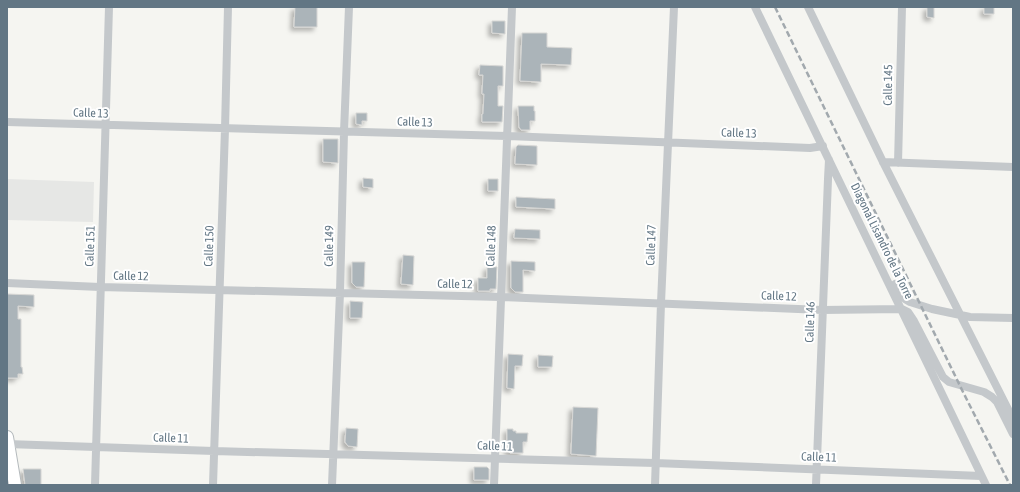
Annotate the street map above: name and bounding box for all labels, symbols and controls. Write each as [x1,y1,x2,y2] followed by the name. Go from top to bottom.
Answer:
[881,64,895,106] street label: Calle 145
[73,105,109,121] street label: Calle 13
[397,114,433,130] street label: Calle 13
[721,125,757,141] street label: Calle 13
[848,181,916,301] street label: Diagonal Lisandro de la Torre
[643,224,659,266] street label: Calle 147
[82,225,98,267] street label: Calle 151
[201,225,217,267] street label: Calle 150
[322,225,336,267] street label: Calle 149
[483,225,499,267] street label: Calle 148
[113,269,149,283] street label: Calle 12
[437,277,473,291] street label: Calle 12
[761,288,797,304] street label: Calle 12
[802,301,818,343] street label: Calle 146
[153,430,189,446] street label: Calle 11
[477,438,513,454] street label: Calle 11
[801,449,837,465] street label: Calle 11

